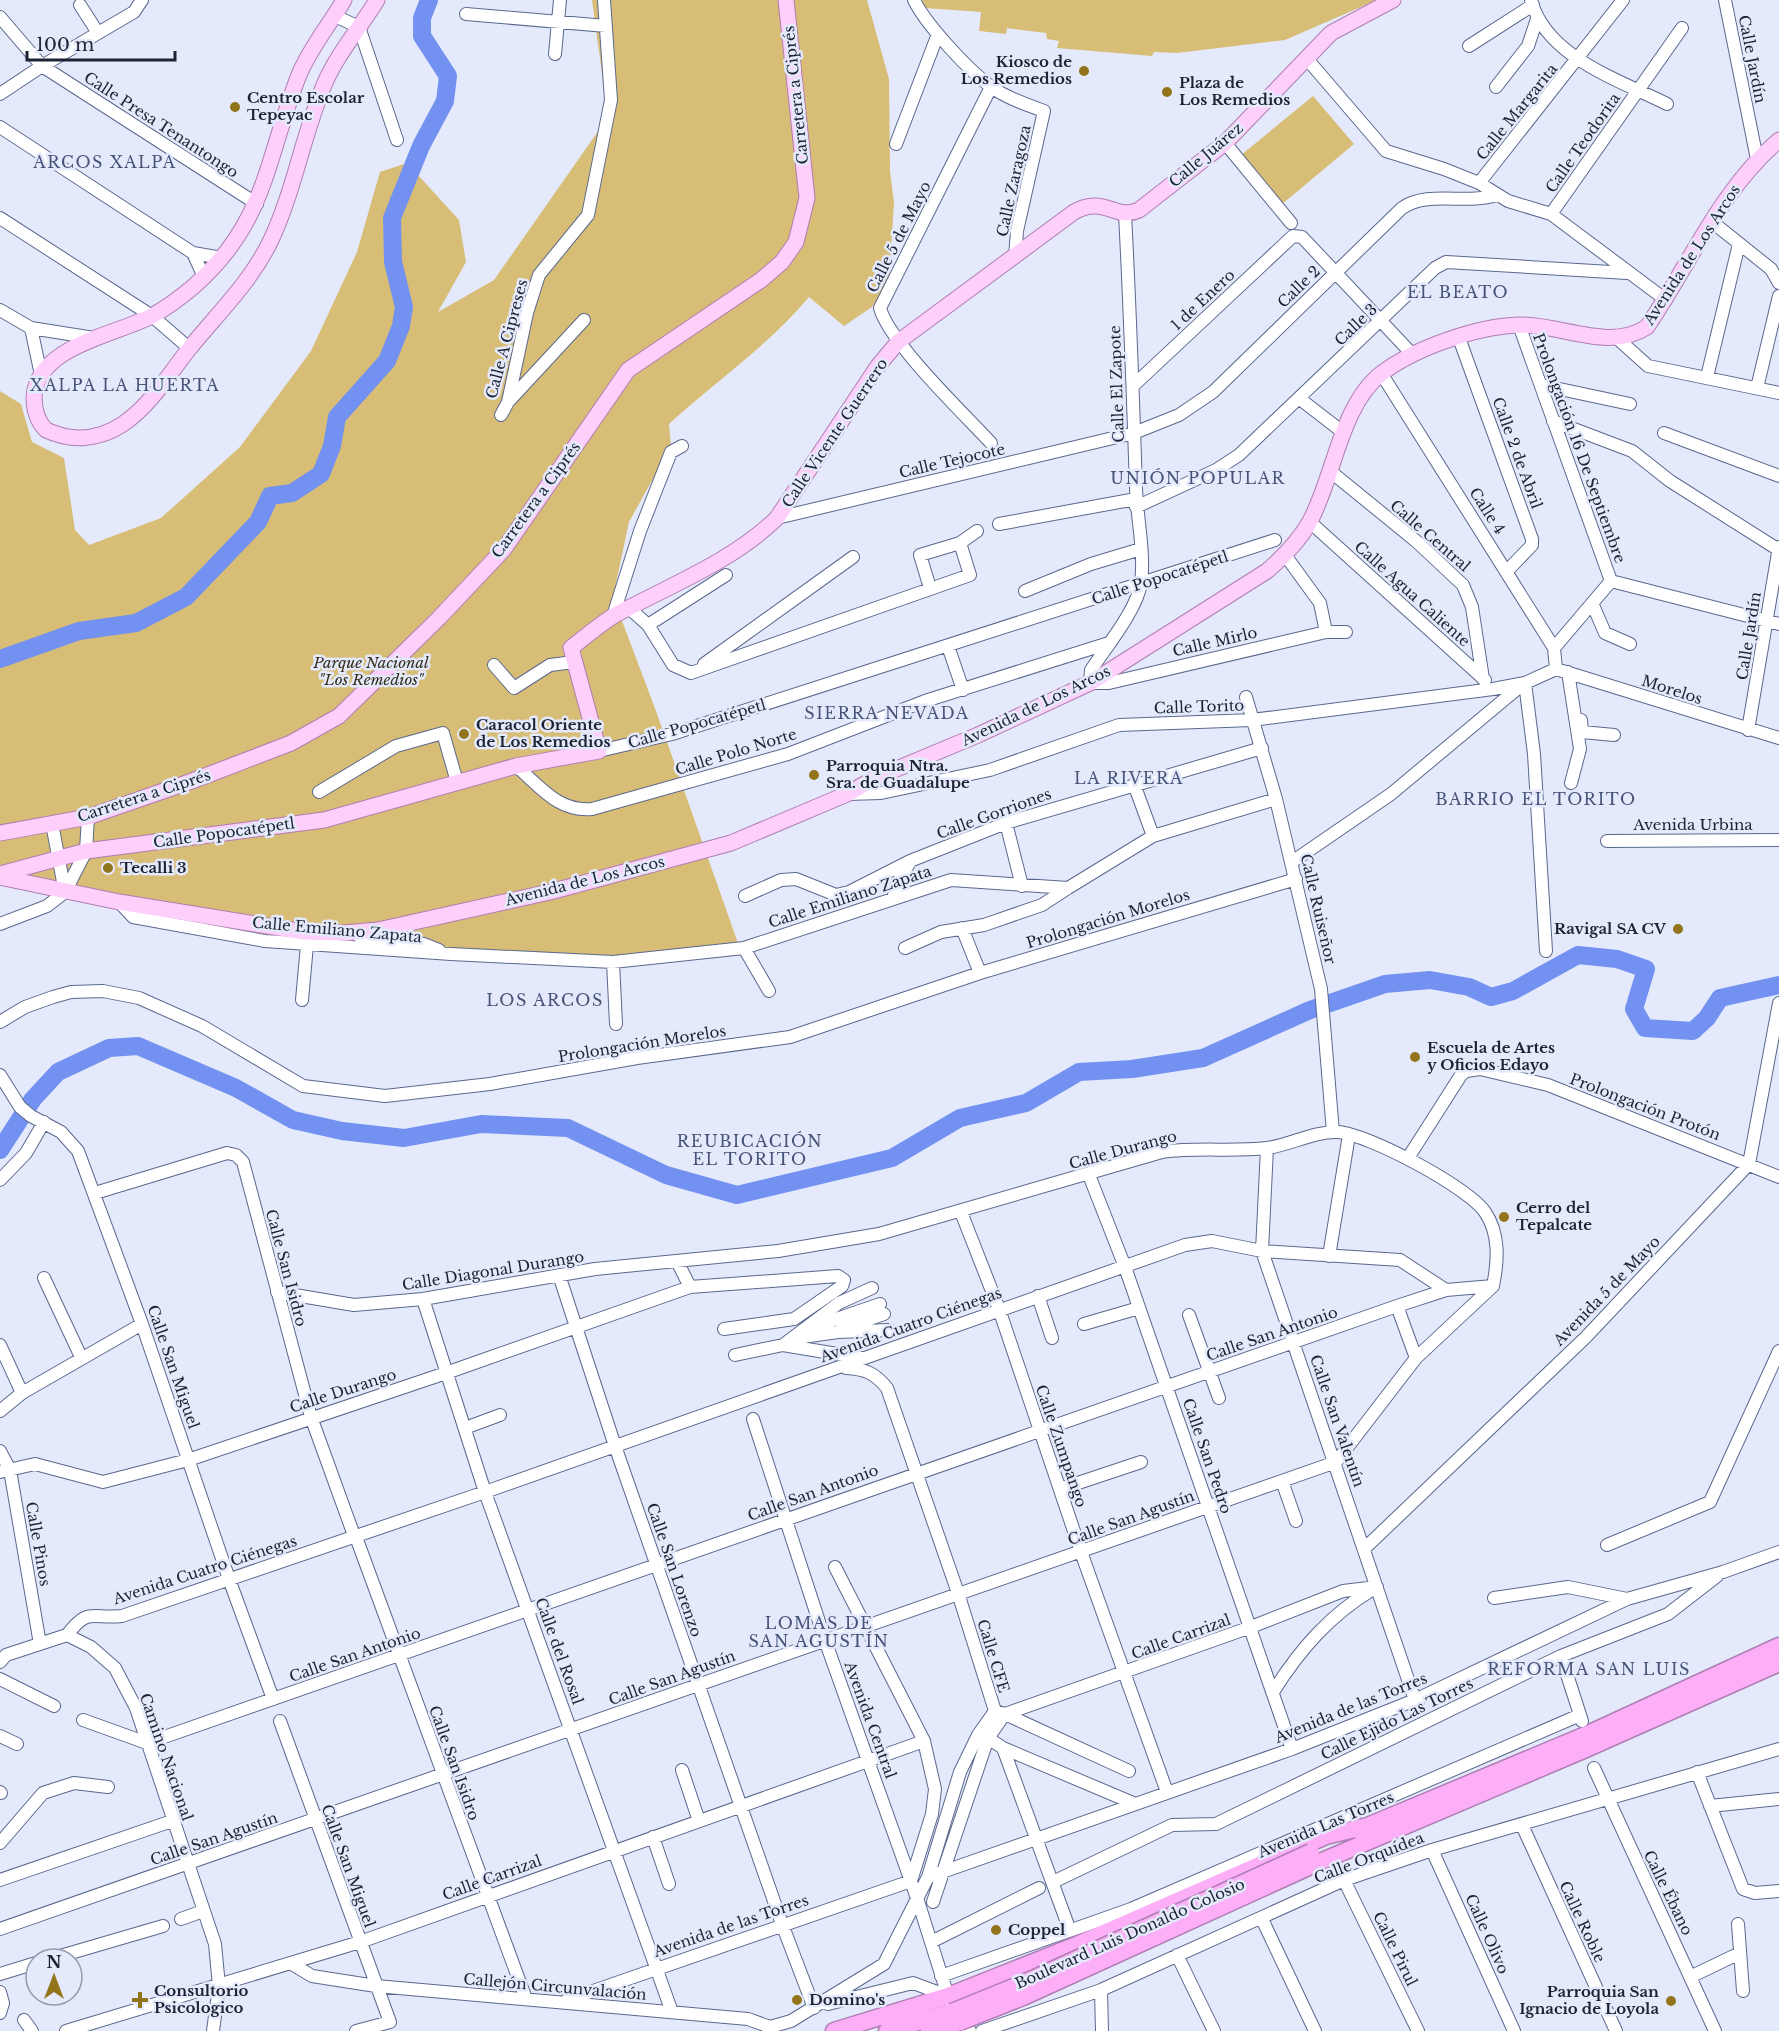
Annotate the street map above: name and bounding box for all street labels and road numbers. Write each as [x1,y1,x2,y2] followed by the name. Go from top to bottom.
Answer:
[1735,13,1770,105] street label: Calle Jardín
[779,25,812,165] street label: Carretera a Ciprés
[1472,59,1562,164] street label: Calle Margarita
[81,68,242,182] street label: Calle Presa Tenantongo
[1541,89,1624,196] street label: Calle Teodorita
[1165,118,1247,191] street label: Calle Juárez
[992,123,1035,238] street label: Calle Zaragoza
[862,178,935,296] street label: Calle 5 de Mayo
[1639,181,1744,329] street label: Avenida de Los Arcos
[1273,262,1324,312] street label: Calle 2
[1167,265,1239,334] street label: 1 de Enero
[481,277,532,401] street label: Calle A Cipreses
[1330,300,1381,350] street label: Calle 3
[1105,325,1128,443] street label: Calle El Zapote
[1529,330,1630,565] street label: Prolongación 16 De Septiembre
[778,354,892,511] street label: Calle Vicente Guerrero
[1488,394,1547,511] street label: Calle 2 de Abril
[487,438,584,562] street label: Carretera a Ciprés
[897,439,1007,482] street label: Calle Tejocote
[1465,484,1509,538] street label: Calle 4
[1386,496,1474,576] street label: Calle Central
[1351,537,1474,651] street label: Calle Agua Caliente
[1089,546,1231,609] street label: Calle Popocatépetl
[1732,590,1765,682] street label: Calle Jardín
[1171,623,1259,660] street label: Calle Mirlo
[957,661,1114,750] street label: Avenida de Los Arcos
[1639,671,1705,708] street label: Morelos
[626,695,768,752] street label: Calle Popocatépetl
[1153,695,1245,718] street label: Calle Torito
[673,724,799,779] street label: Calle Polo Norte
[75,765,213,826] street label: Carretera a Ciprés
[934,784,1054,843] street label: Calle Gorriones
[152,813,296,852] street label: Calle Popocatépetl
[1632,815,1753,834] street label: Avenida Urbina
[502,851,667,910] street label: Avenida de Los Arcos
[1297,852,1341,967] street label: Calle Ruiseñor
[766,861,934,932] street label: Calle Emiliano Zapata
[1024,885,1192,952] street label: Prolongación Morelos
[251,913,423,946] street label: Calle Emiliano Zapata
[557,1021,727,1066] street label: Prolongación Morelos
[1567,1069,1723,1144] street label: Prolongación Protón
[1067,1126,1179,1173] street label: Calle Durango
[262,1207,311,1329] street label: Calle San Isidro
[1549,1232,1664,1350] street label: Avenida 5 de Mayo
[401,1247,585,1294] street label: Calle Diagonal Durango
[816,1283,1005,1367] street label: Avenida Cuatro Ciénegas
[143,1302,204,1431] street label: Calle San Miguel
[1204,1302,1340,1365] street label: Calle San Antonio
[1306,1352,1369,1489] street label: Calle San Valentín
[287,1364,399,1417] street label: Calle Durango
[1032,1382,1091,1510] street label: Calle Zumpango
[1179,1396,1236,1516] street label: Calle San Pedro
[745,1460,881,1525] street label: Calle San Antonio
[1065,1486,1197,1549] street label: Calle San Agustín
[22,1500,55,1588] street label: Calle Pinos
[643,1500,706,1639] street label: Calle San Lorenzo
[110,1531,299,1609] street label: Avenida Cuatro Ciénegas
[531,1595,588,1707] street label: Calle del Rosal
[1129,1610,1233,1663] street label: Calle Carrizal
[973,1617,1014,1695] street label: Calle CFE
[287,1623,423,1686] street label: Calle San Antonio
[606,1646,738,1709] street label: Calle San Agustín
[840,1658,900,1781] street label: Avenida Central
[1271,1668,1430,1747] street label: Avenida de las Torres
[1317,1673,1476,1764] street label: Calle Ejido Las Torres
[136,1690,197,1823] street label: Camino Nacional
[425,1703,484,1823] street label: Calle San Isidro
[1254,1787,1397,1862] street label: Avenida Las Torres
[317,1802,380,1930] street label: Calle San Miguel
[148,1808,280,1869] street label: Calle San Agustín
[1311,1828,1427,1887] street label: Calle Orquídea
[1640,1847,1697,1939] street label: Calle Ébano
[440,1851,544,1904] street label: Calle Carrizal
[1012,1874,1248,1993] street label: Boulevard Luis Donaldo Colosio
[1555,1878,1610,1966] street label: Calle Roble
[650,1890,811,1961] street label: Avenida de las Torres
[1461,1891,1514,1977] street label: Calle Olivo
[1369,1908,1422,1989] street label: Calle Pirul
[463,1969,647,2004] street label: Callejón Circunvalación

